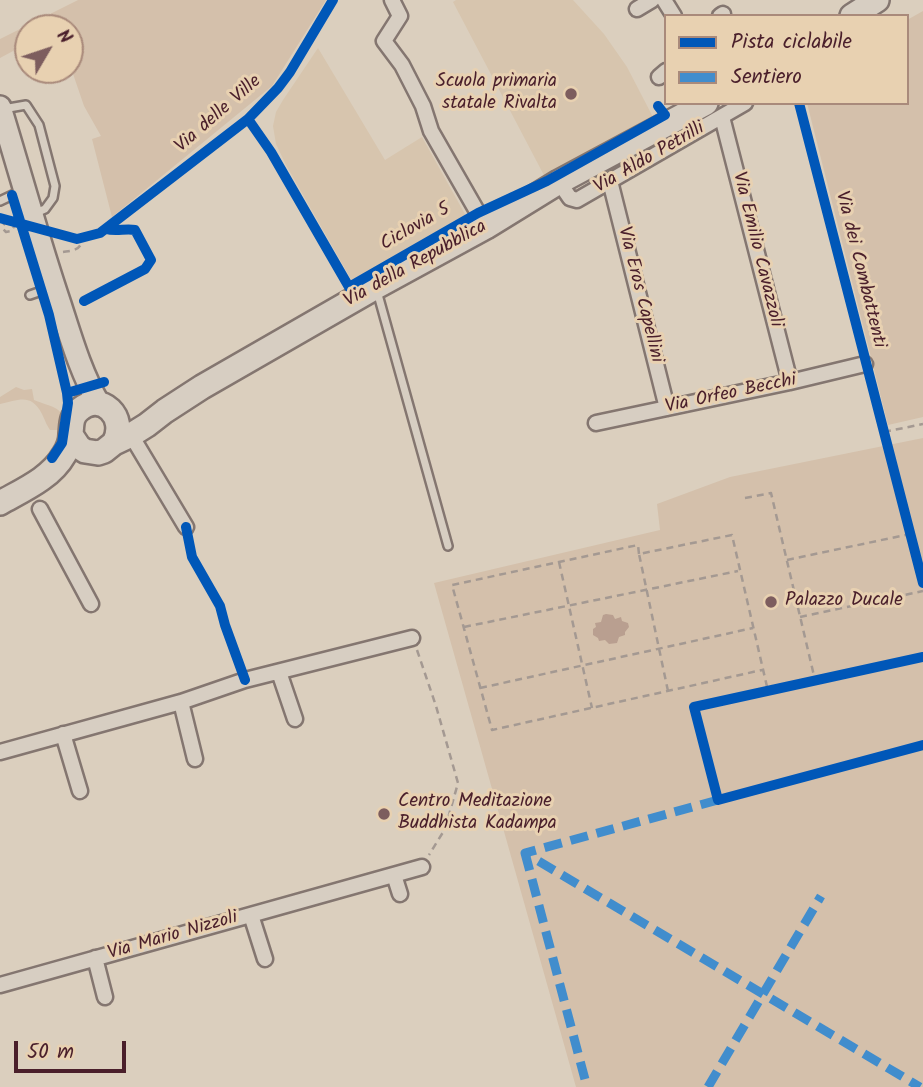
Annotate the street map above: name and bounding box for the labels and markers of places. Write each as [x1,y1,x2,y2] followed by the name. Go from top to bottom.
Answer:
[436,72,557,116] place label: Scuola primaria statale Rivalta
[563,86,579,102] marker: Scuola primaria statale Rivalta
[785,591,903,613] place label: Palazzo Ducale
[763,594,779,610] marker: Palazzo Ducale
[398,792,557,836] place label: Centro Meditazione Buddhista Kadampa
[376,806,392,822] marker: Centro Meditazione Buddhista Kadampa

